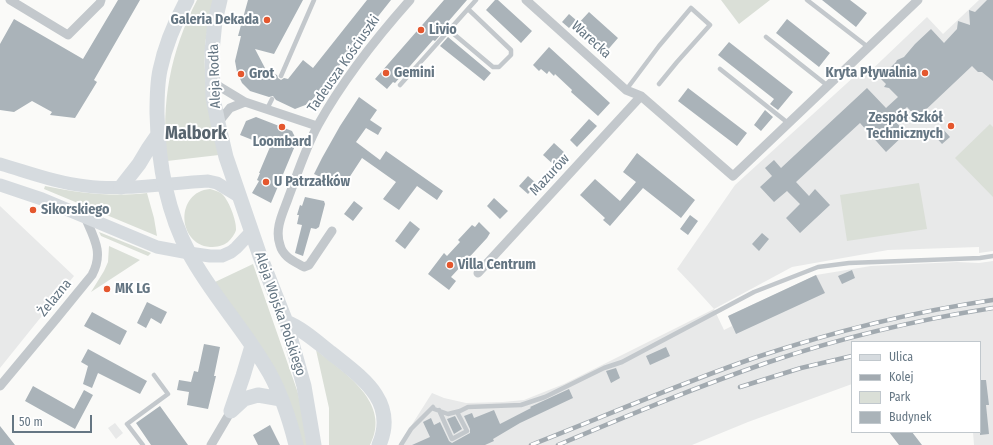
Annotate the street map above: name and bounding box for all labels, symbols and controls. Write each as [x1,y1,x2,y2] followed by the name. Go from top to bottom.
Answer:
[171,12,259,28] place label: Galeria Dekada
[304,12,384,116] street label: Tadeusza Kościuszki
[262,15,272,25] marker: Galeria Dekada
[568,18,614,62] street label: Warecka
[429,22,457,38] place label: Livio
[416,25,426,35] marker: Livio
[205,43,225,109] street label: Aleja Rodła
[394,65,435,81] place label: Gemini
[826,65,917,81] place label: Kryta Pływalnia
[249,66,274,82] place label: Grot
[381,68,391,78] marker: Gemini
[920,68,930,78] marker: Kryta Pływalnia
[236,69,246,79] marker: Grot
[866,110,943,142] place label: Zespół Szkół Technicznych
[946,121,956,131] marker: Zespół Szkół Technicznych
[277,122,287,132] marker: Loombard
[165,123,227,145] district label: Malbork
[253,134,311,150] place label: Loombard
[527,151,573,199] street label: Mazurów
[274,174,350,190] place label: U Patrzałków
[261,177,271,187] marker: U Patrzałków
[41,202,109,218] place label: Sikorskiego
[28,205,38,215] marker: Sikorskiego
[251,250,309,378] street label: Aleja Wojska Polskiego
[458,257,536,273] place label: Villa Centrum
[445,260,455,270] marker: Villa Centrum
[35,276,75,320] street label: Żelazna
[115,281,150,297] place label: MK LG
[102,284,112,294] marker: MK LG
[851,341,981,433] legend
[889,350,913,364] text: Ulica
[889,370,914,384] text: Kolej
[889,390,910,404] text: Park
[14,407,94,433] scale bar
[889,410,931,424] text: Budynek
[19,415,43,429] text: 50 m

